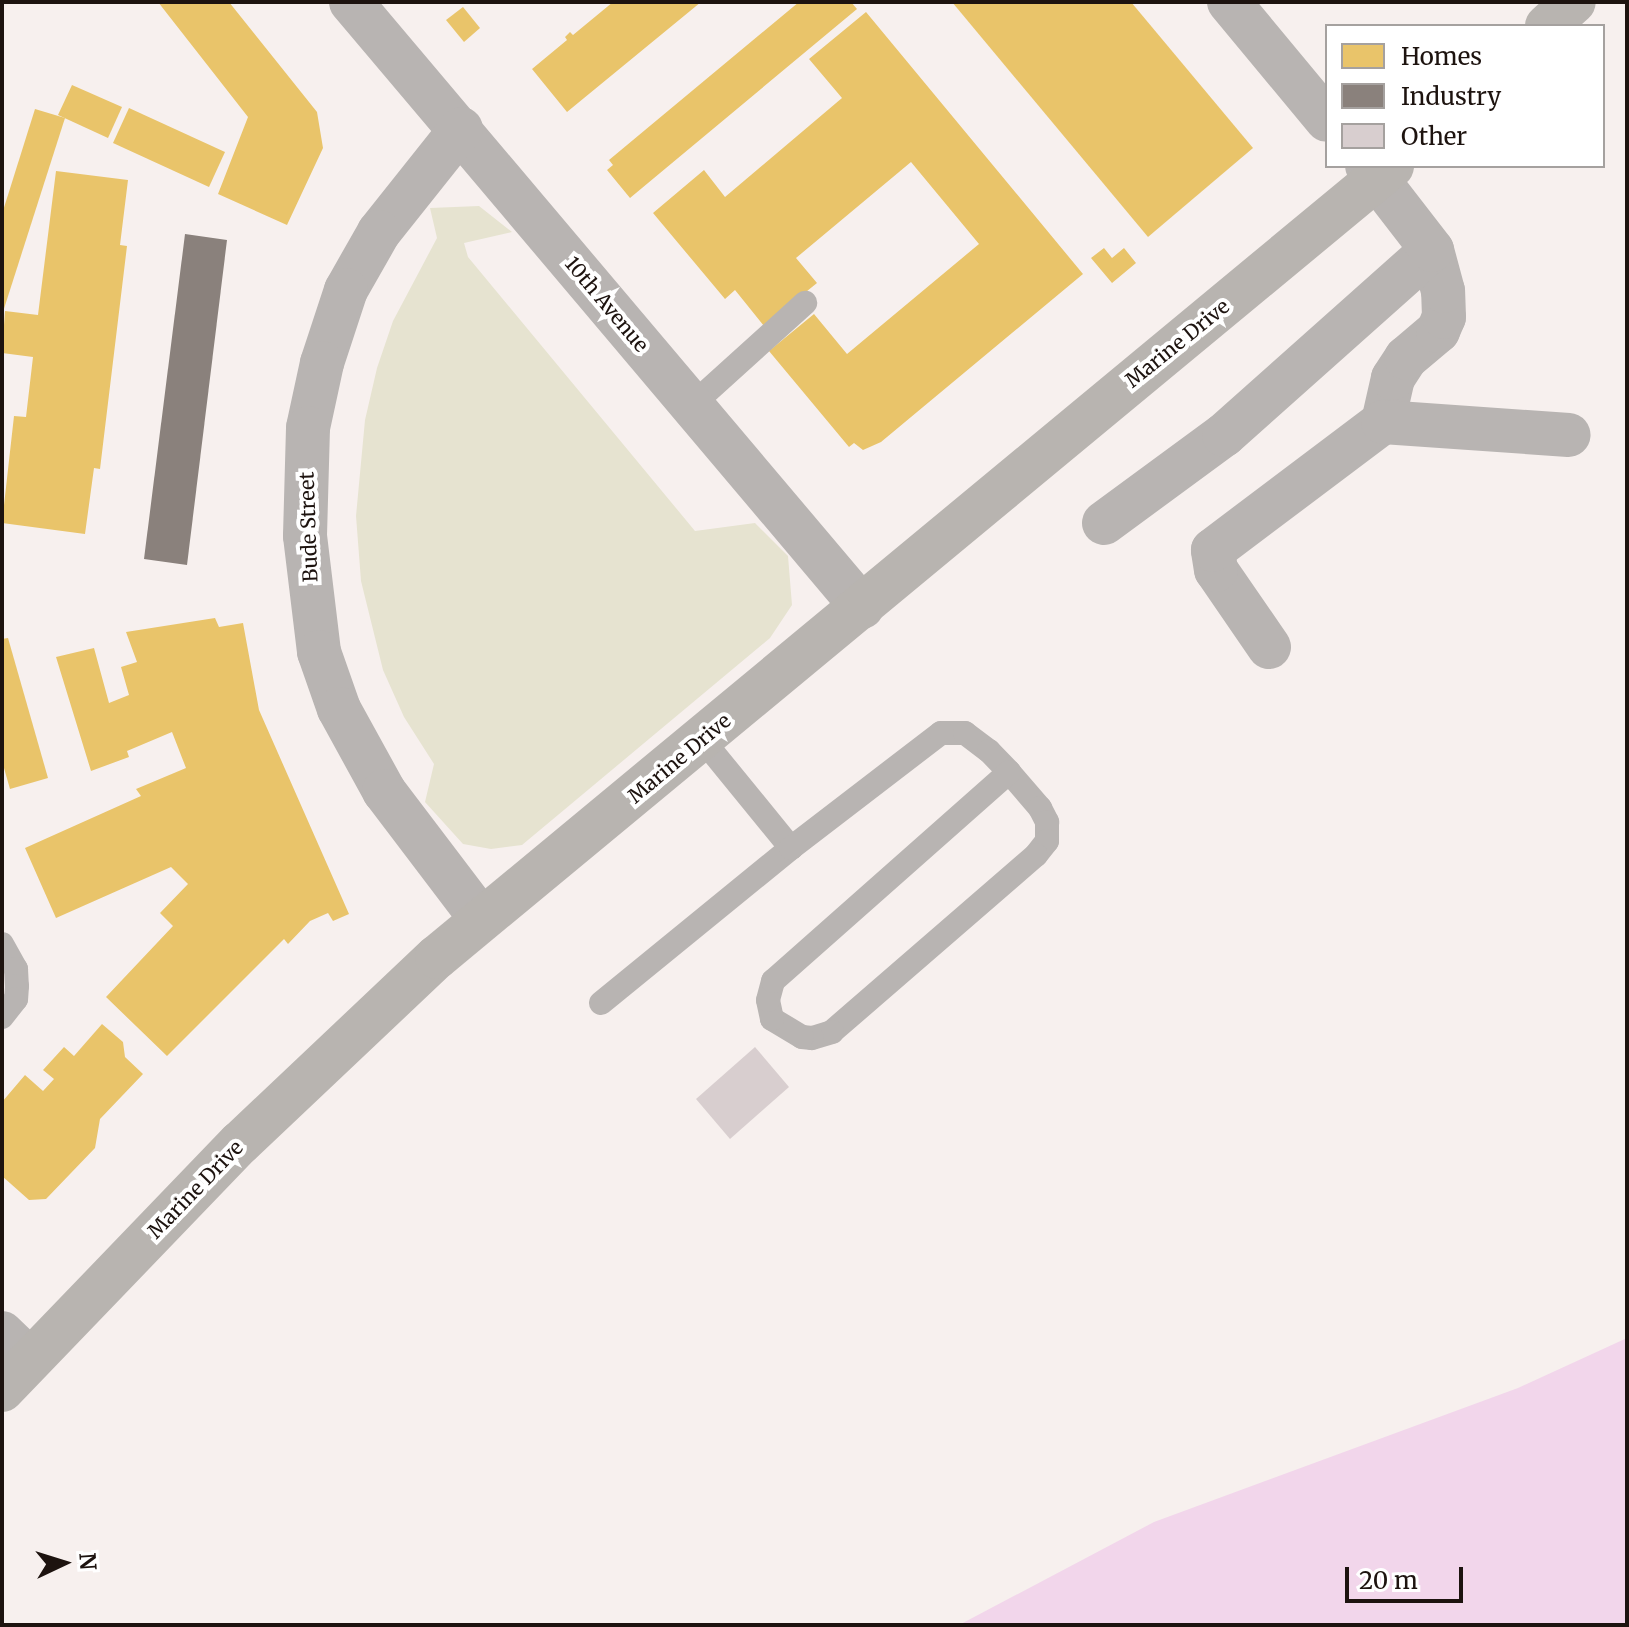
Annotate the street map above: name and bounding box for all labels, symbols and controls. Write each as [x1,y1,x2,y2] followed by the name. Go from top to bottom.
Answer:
[1325,24,1605,168] legend
[1401,41,1482,72] text: Homes
[1401,81,1501,112] text: Industry
[1401,121,1467,152] text: Other
[560,252,654,356] street label: 10th Avenue
[1120,294,1234,392] street label: Marine Drive
[294,471,322,583] street label: Bude Street
[623,708,735,808] street label: Marine Drive
[142,1135,248,1243] street label: Marine Drive
[24,1523,104,1603] north arrow
[1349,1551,1467,1601] scale bar
[73,1552,103,1571] text: N
[1359,1565,1418,1596] text: 20 m

